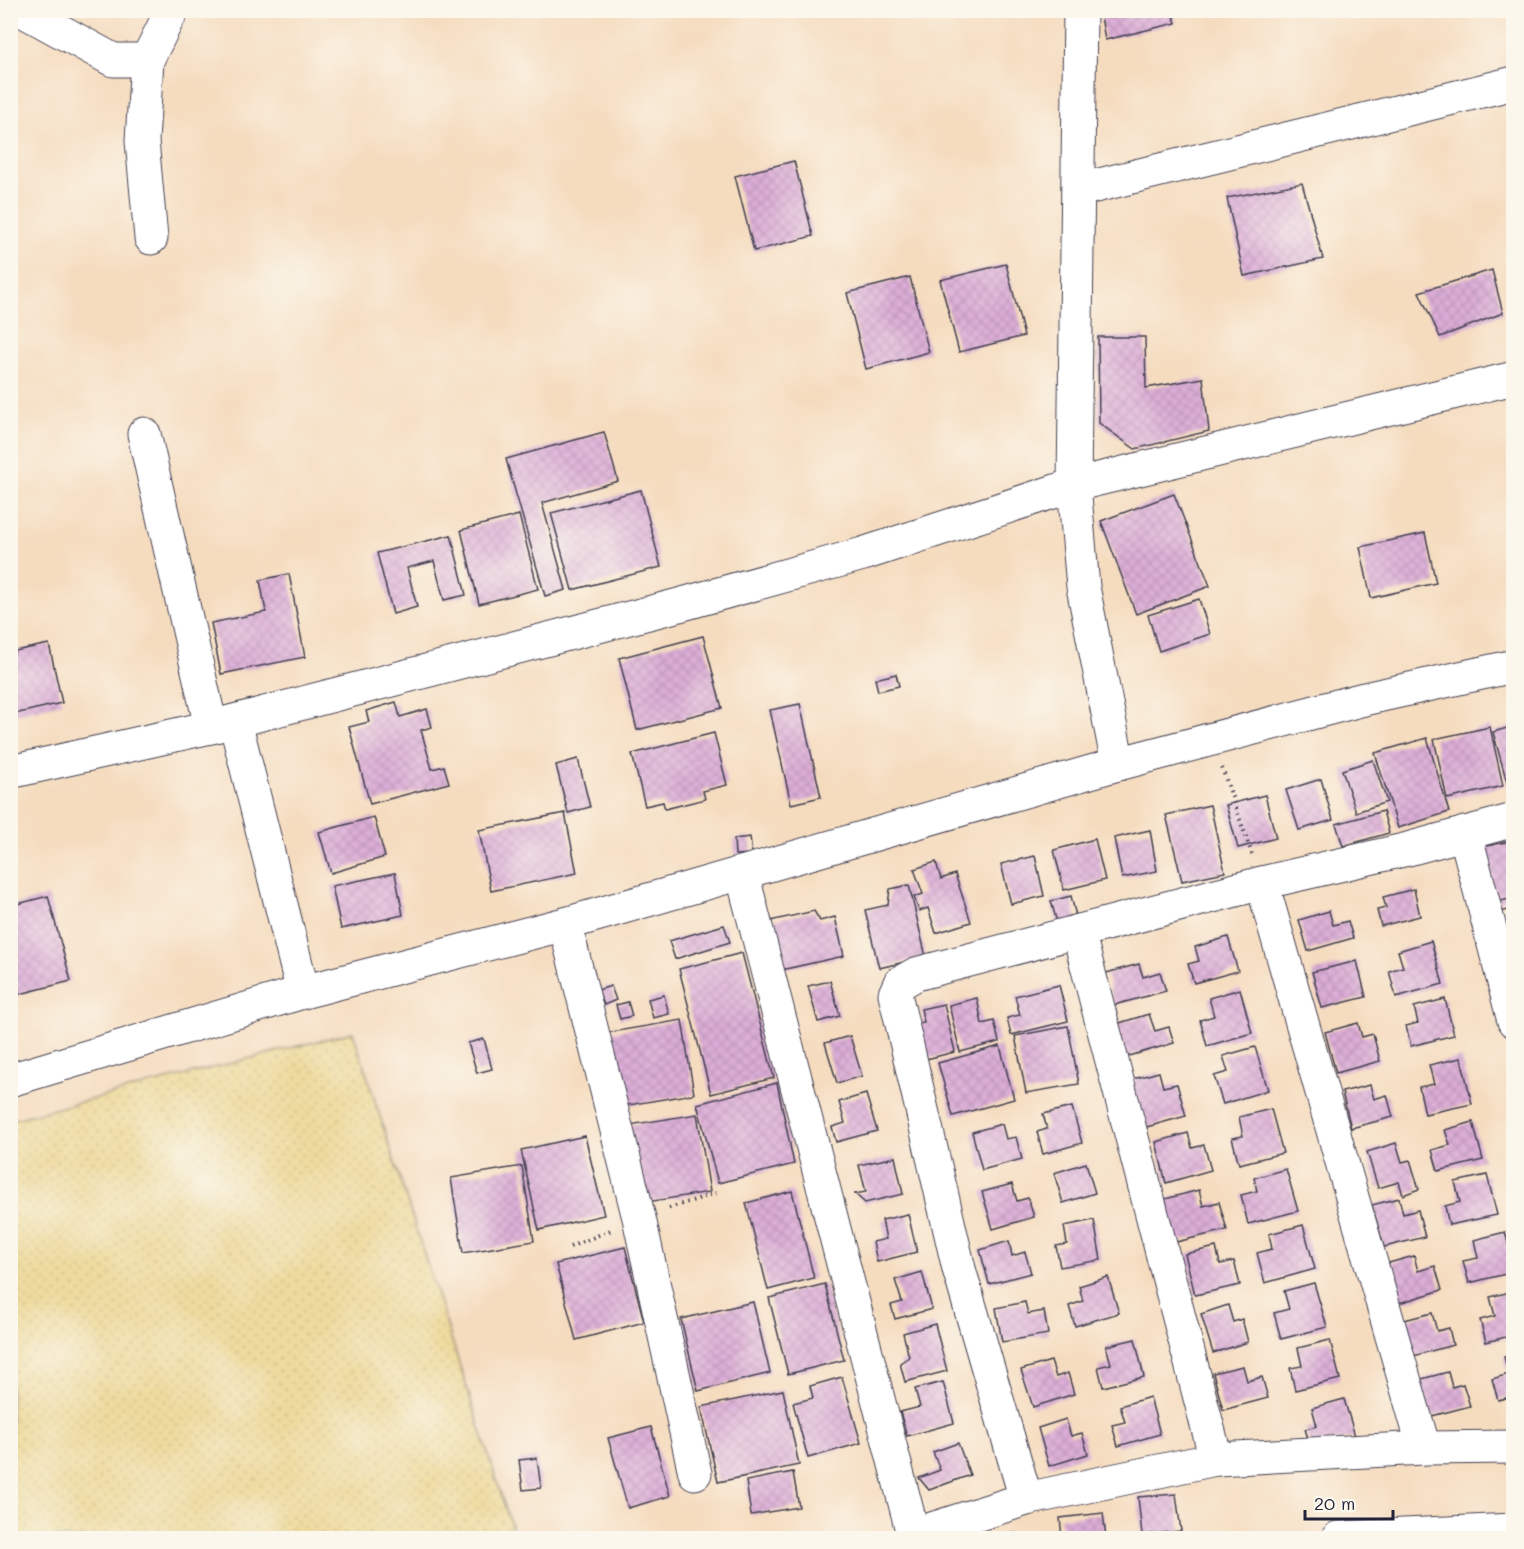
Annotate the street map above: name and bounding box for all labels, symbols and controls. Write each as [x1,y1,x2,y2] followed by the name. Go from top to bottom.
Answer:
[1305,1483,1394,1521] scale bar
[1314,1491,1355,1515] text: 20 m

